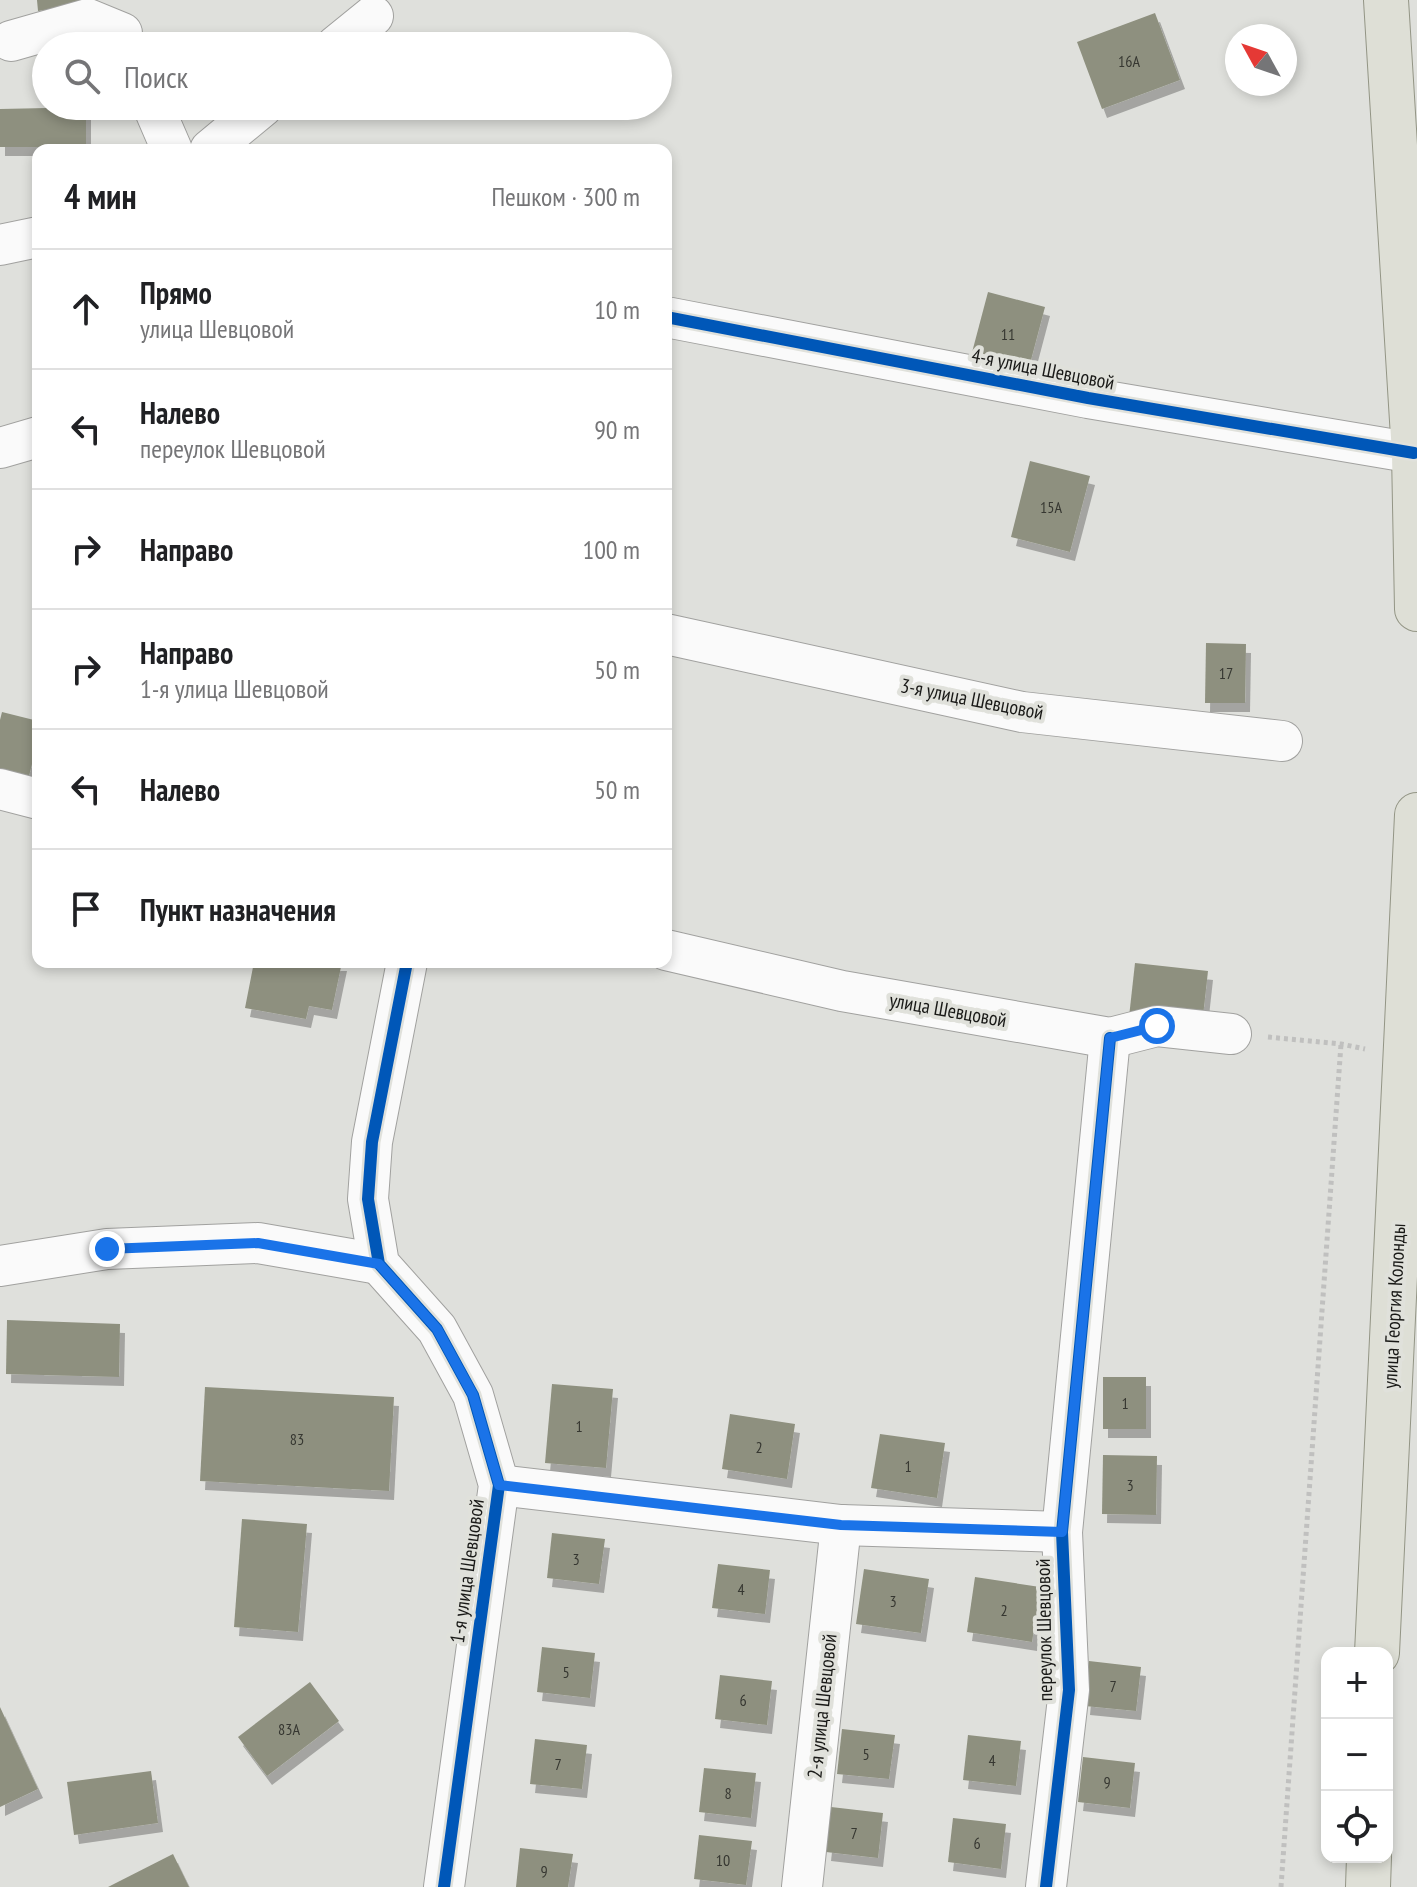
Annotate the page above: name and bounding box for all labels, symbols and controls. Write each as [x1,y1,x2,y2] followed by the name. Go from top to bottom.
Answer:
[1225,24,1297,96] north arrow
[32,32,672,120] search box
[1118,51,1140,71] house number: 16А
[60,54,104,98] icon: search
[124,57,188,96] text: Поиск
[64,174,137,218] text: 4 мин
[491,180,640,213] text: Пешком · 300 m
[140,273,212,312] text: Прямо
[64,287,108,331] icon: ahead
[594,293,640,326] text: 10 m
[140,312,294,345] text: улица Шевцовой
[1001,324,1015,344] house number: 11
[969,342,1117,396] street label: 4-я улица Шевцовой
[140,393,220,432] text: Налево
[64,407,108,451] icon: left
[594,413,640,446] text: 90 m
[140,432,326,465] text: переулок Шевцовой
[1040,497,1062,517] house number: 15А
[64,527,108,571] icon: right
[140,530,233,569] text: Направо
[582,533,640,566] text: 100 m
[140,633,233,672] text: Направо
[64,647,108,691] icon: right
[594,653,640,686] text: 50 m
[1219,663,1233,683] house number: 17
[140,672,329,705] text: 1-я улица Шевцовой
[898,672,1046,726] street label: 3-я улица Шевцовой
[64,767,108,811] icon: left
[140,770,220,809] text: Налево
[594,773,640,806] text: 50 m
[64,887,108,931] icon: arrive
[140,890,336,929] text: Пункт назначения
[887,987,1009,1033] street label: улица Шевцовой
[1139,1008,1175,1044] route start
[1377,1223,1411,1389] street label: улица Георгия Колонды
[89,1231,125,1267] route end
[1121,1393,1129,1413] house number: 1
[575,1416,583,1436] house number: 1
[290,1429,304,1449] house number: 83
[755,1437,763,1457] house number: 2
[904,1456,912,1476] house number: 1
[1126,1475,1134,1495] house number: 3
[444,1497,490,1645] street label: 1-я улица Шевцовой
[572,1549,580,1569] house number: 3
[1030,1558,1058,1702] street label: переулок Шевцовой
[737,1579,745,1599] house number: 4
[889,1591,897,1611] house number: 3
[1000,1600,1008,1620] house number: 2
[801,1632,843,1780] street label: 2-я улица Шевцовой
[1321,1647,1393,1863] map controls
[1321,1647,1393,1719] button: +
[562,1662,570,1682] house number: 5
[1109,1676,1117,1696] house number: 7
[739,1690,747,1710] house number: 6
[278,1719,300,1739] house number: 83А
[1321,1719,1393,1791] button: −
[862,1744,870,1764] house number: 5
[988,1750,996,1770] house number: 4
[554,1754,562,1774] house number: 7
[1103,1772,1111,1792] house number: 9
[724,1783,732,1803] house number: 8
[1321,1791,1393,1863] button: locate
[850,1823,858,1843] house number: 7
[973,1833,981,1853] house number: 6
[716,1850,730,1870] house number: 10
[540,1861,548,1881] house number: 9

